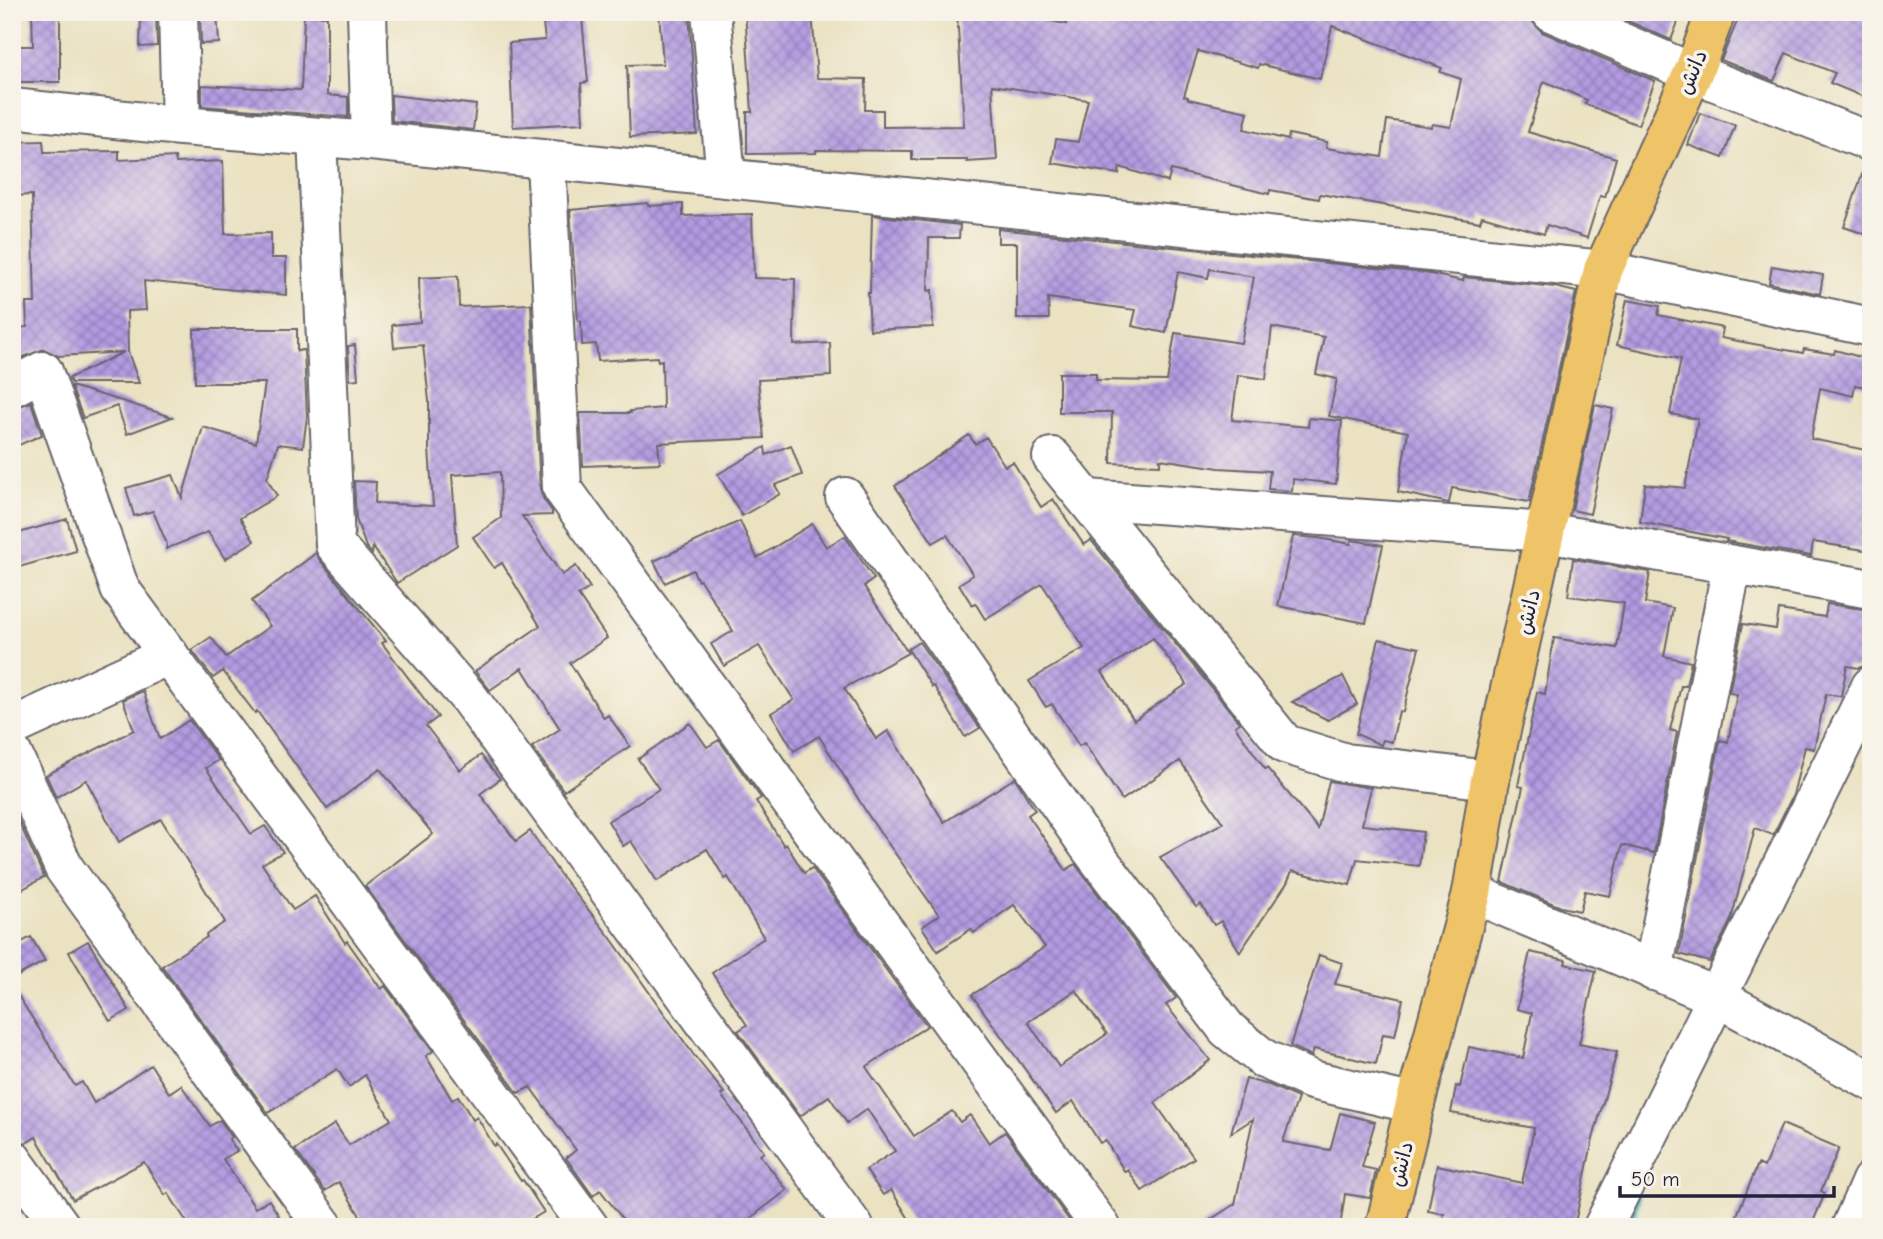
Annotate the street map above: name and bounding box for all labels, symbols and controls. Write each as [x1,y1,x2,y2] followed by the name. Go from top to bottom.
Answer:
[1672,46,1712,98] street label: دانش
[1511,587,1545,637] street label: دانش
[1384,1139,1418,1189] street label: دانش
[1620,1155,1834,1199] scale bar
[1631,1167,1680,1191] text: 50 m

